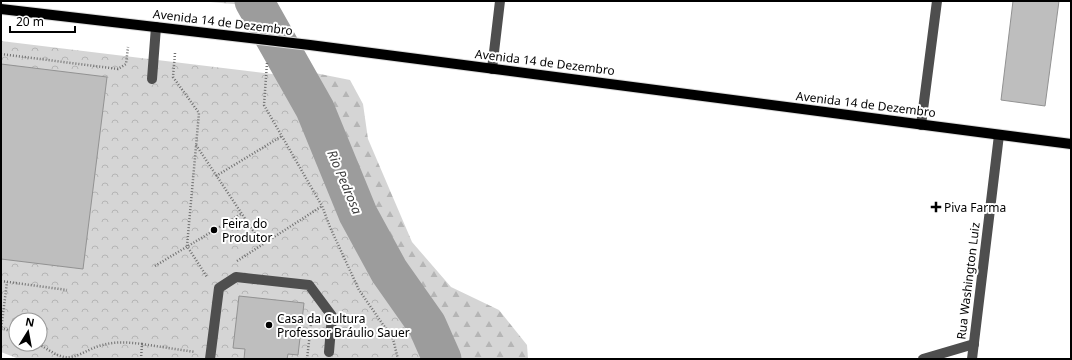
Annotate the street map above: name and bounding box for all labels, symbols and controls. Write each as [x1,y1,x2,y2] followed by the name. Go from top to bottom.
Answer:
[152,5,294,39] street label: Avenida 14 de Dezembro
[10,8,75,34] scale bar
[16,13,44,30] text: 20 m
[474,45,616,79] street label: Avenida 14 de Dezembro
[795,87,937,121] street label: Avenida 14 de Dezembro
[323,147,367,217] water label: Rio Pedrosa
[944,199,1006,216] place label: Piva Farma
[931,202,941,212] marker: Piva Farma
[222,215,273,246] place label: Feira do Produtor
[952,221,984,341] street label: Rua Washington Luiz
[209,225,219,235] marker: Feira do Produtor
[277,310,410,341] place label: Casa da Cultura Professor Bráulio Sauer
[8,312,48,352] north arrow
[24,313,36,330] text: N
[264,320,274,330] marker: Casa da Cultura Professor Bráulio Sauer

